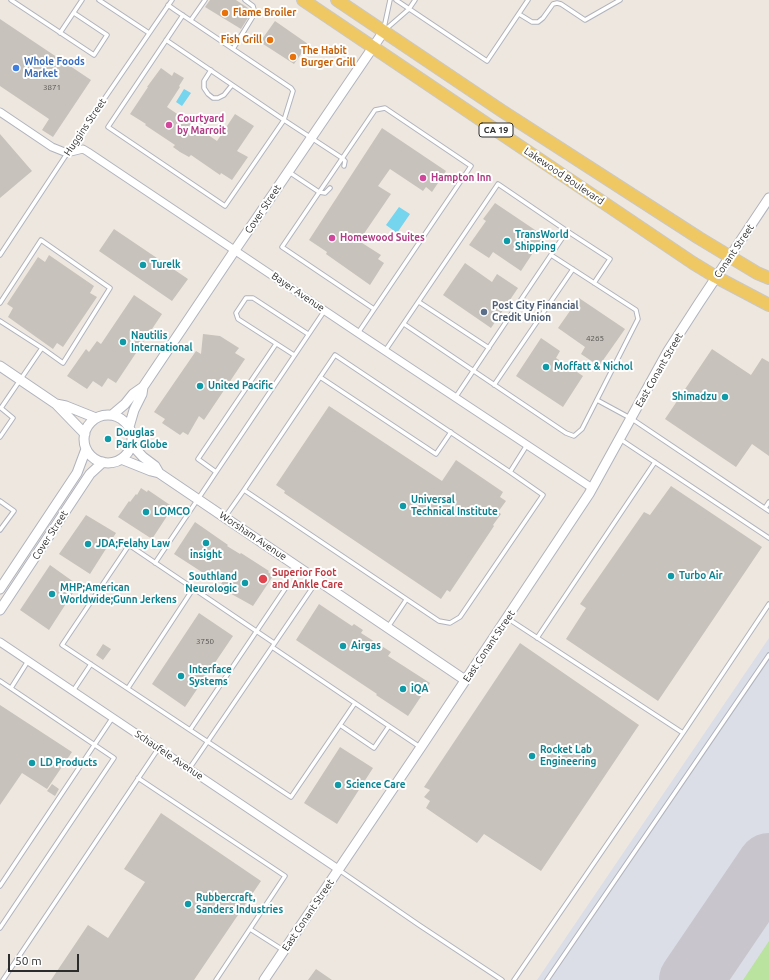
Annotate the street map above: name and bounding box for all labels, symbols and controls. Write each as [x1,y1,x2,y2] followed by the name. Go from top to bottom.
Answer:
[233,7,296,19] place label: Flame Broiler
[220,8,230,18] marker: Flame Broiler
[221,34,262,46] place label: Fish Grill
[265,35,275,45] marker: Fish Grill
[301,45,356,68] place label: The Habit Burger Grill
[288,52,298,62] marker: The Habit Burger Grill
[24,56,85,80] place label: Whole Foods Market
[11,63,21,73] marker: Whole Foods Market
[43,82,61,92] house number: 3871
[61,96,109,158] street label: Huggins Street
[177,113,226,136] place label: Courtyard by Marroit
[164,120,174,130] marker: Courtyard by Marroit
[479,123,513,137] road number: CA 19
[522,145,606,207] street label: Lakewood Boulevard
[431,172,491,184] place label: Hampton Inn
[418,173,428,183] marker: Hampton Inn
[242,182,284,236] street label: Cover Street
[712,222,756,280] street label: Conant Street
[515,229,569,252] place label: TransWorld Shipping
[340,232,425,244] place label: Homewood Suites
[327,233,337,243] marker: Homewood Suites
[502,236,512,246] marker: TransWorld Shipping
[151,259,181,271] place label: Turelk
[138,260,148,270] marker: Turelk
[269,270,327,314] street label: Bayer Avenue
[492,300,579,324] place label: Post City Financial Credit Union
[479,307,489,317] marker: Post City Financial Credit Union
[131,330,193,354] place label: Nautilis International
[633,331,685,409] street label: East Conant Street
[586,333,604,343] house number: 4265
[118,337,128,347] marker: Nautilis International
[554,361,633,373] place label: Moffatt & Nichol
[541,362,551,372] marker: Moffatt & Nichol
[208,380,273,392] place label: United Pacific
[195,381,205,391] marker: United Pacific
[672,391,717,403] place label: Shimadzu
[720,392,730,402] marker: Shimadzu
[116,427,167,450] place label: Douglas Park Globe
[103,434,113,444] marker: Douglas Park Globe
[411,494,498,518] place label: Universal Technical Institute
[398,501,408,511] marker: Universal Technical Institute
[154,506,190,518] place label: LOMCO
[141,507,151,517] marker: LOMCO
[30,508,70,562] street label: Cover Street
[217,509,289,563] street label: Worsham Avenue
[96,538,170,550] place label: JDA;Felahy Law
[201,538,211,548] marker: insight
[83,539,93,549] marker: JDA;Felahy Law
[190,549,222,561] place label: insight
[272,567,343,590] place label: Superior Foot and Ankle Care
[679,570,723,582] place label: Turbo Air
[185,571,237,594] place label: Southland Neurologic
[666,571,676,581] marker: Turbo Air
[257,573,269,585] marker: Superior Foot and Ankle Care
[240,578,250,588] marker: Southland Neurologic
[60,582,177,606] place label: MHP;American Worldwide;Gunn Jerkens
[47,589,57,599] marker: MHP;American Worldwide;Gunn Jerkens
[461,608,517,684] street label: East Conant Street
[196,636,214,646] house number: 3750
[351,640,381,652] place label: Airgas
[338,641,348,651] marker: Airgas
[189,664,232,688] place label: Interface Systems
[176,671,186,681] marker: Interface Systems
[411,683,428,695] place label: iQA
[398,684,408,694] marker: iQA
[133,728,205,782] street label: Schaufele Avenue
[540,744,596,768] place label: Rocket Lab Engineering
[527,751,537,761] marker: Rocket Lab Engineering
[40,757,97,769] place label: LD Products
[27,758,37,768] marker: LD Products
[346,779,406,791] place label: Science Care
[333,780,343,790] marker: Science Care
[280,877,336,953] street label: East Conant Street
[196,892,283,916] place label: Rubbercraft, Sanders Industries
[183,899,193,909] marker: Rubbercraft, Sanders Industries
[10,946,81,972] scale bar
[15,954,42,967] text: 50 m

